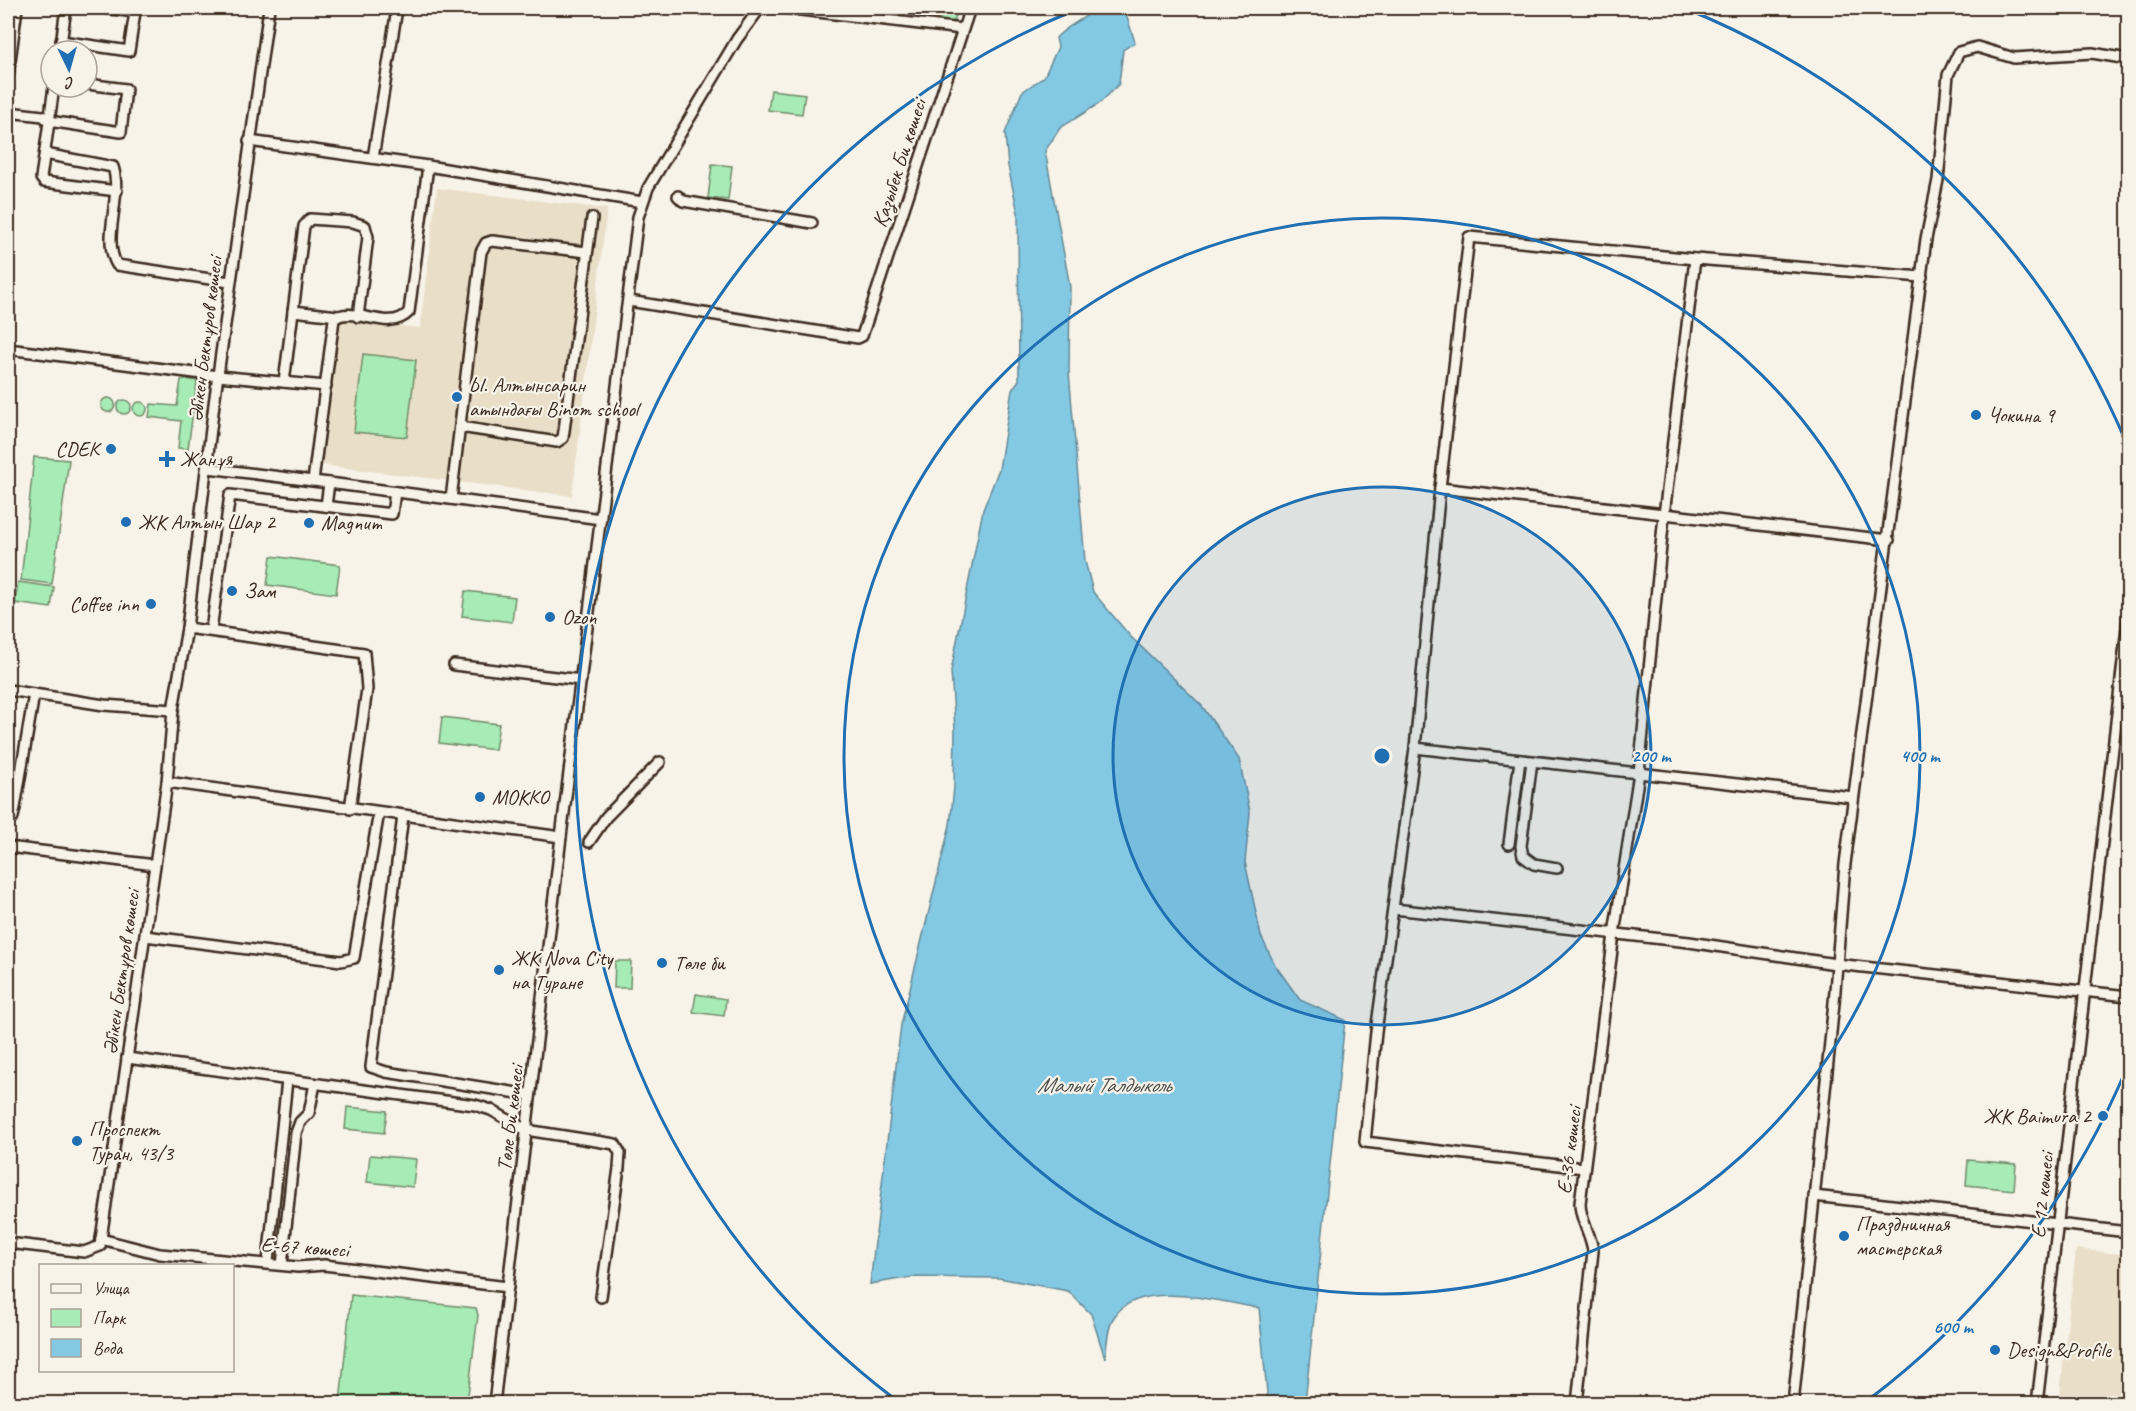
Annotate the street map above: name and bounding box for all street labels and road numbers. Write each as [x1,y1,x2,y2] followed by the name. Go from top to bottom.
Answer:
[866,93,934,231] street label: Қазыбек Би көшесі
[182,252,228,423] street label: Әбікен Бектұров көшесі
[97,885,146,1056] street label: Әбікен Бектұров көшесі
[491,1060,530,1172] street label: Төле Би көшесі
[1551,1102,1588,1195] street label: Е-36 көшесі
[2025,1148,2060,1239] street label: Е 12 көшесі
[260,1231,353,1263] street label: Е-67 көшесі

